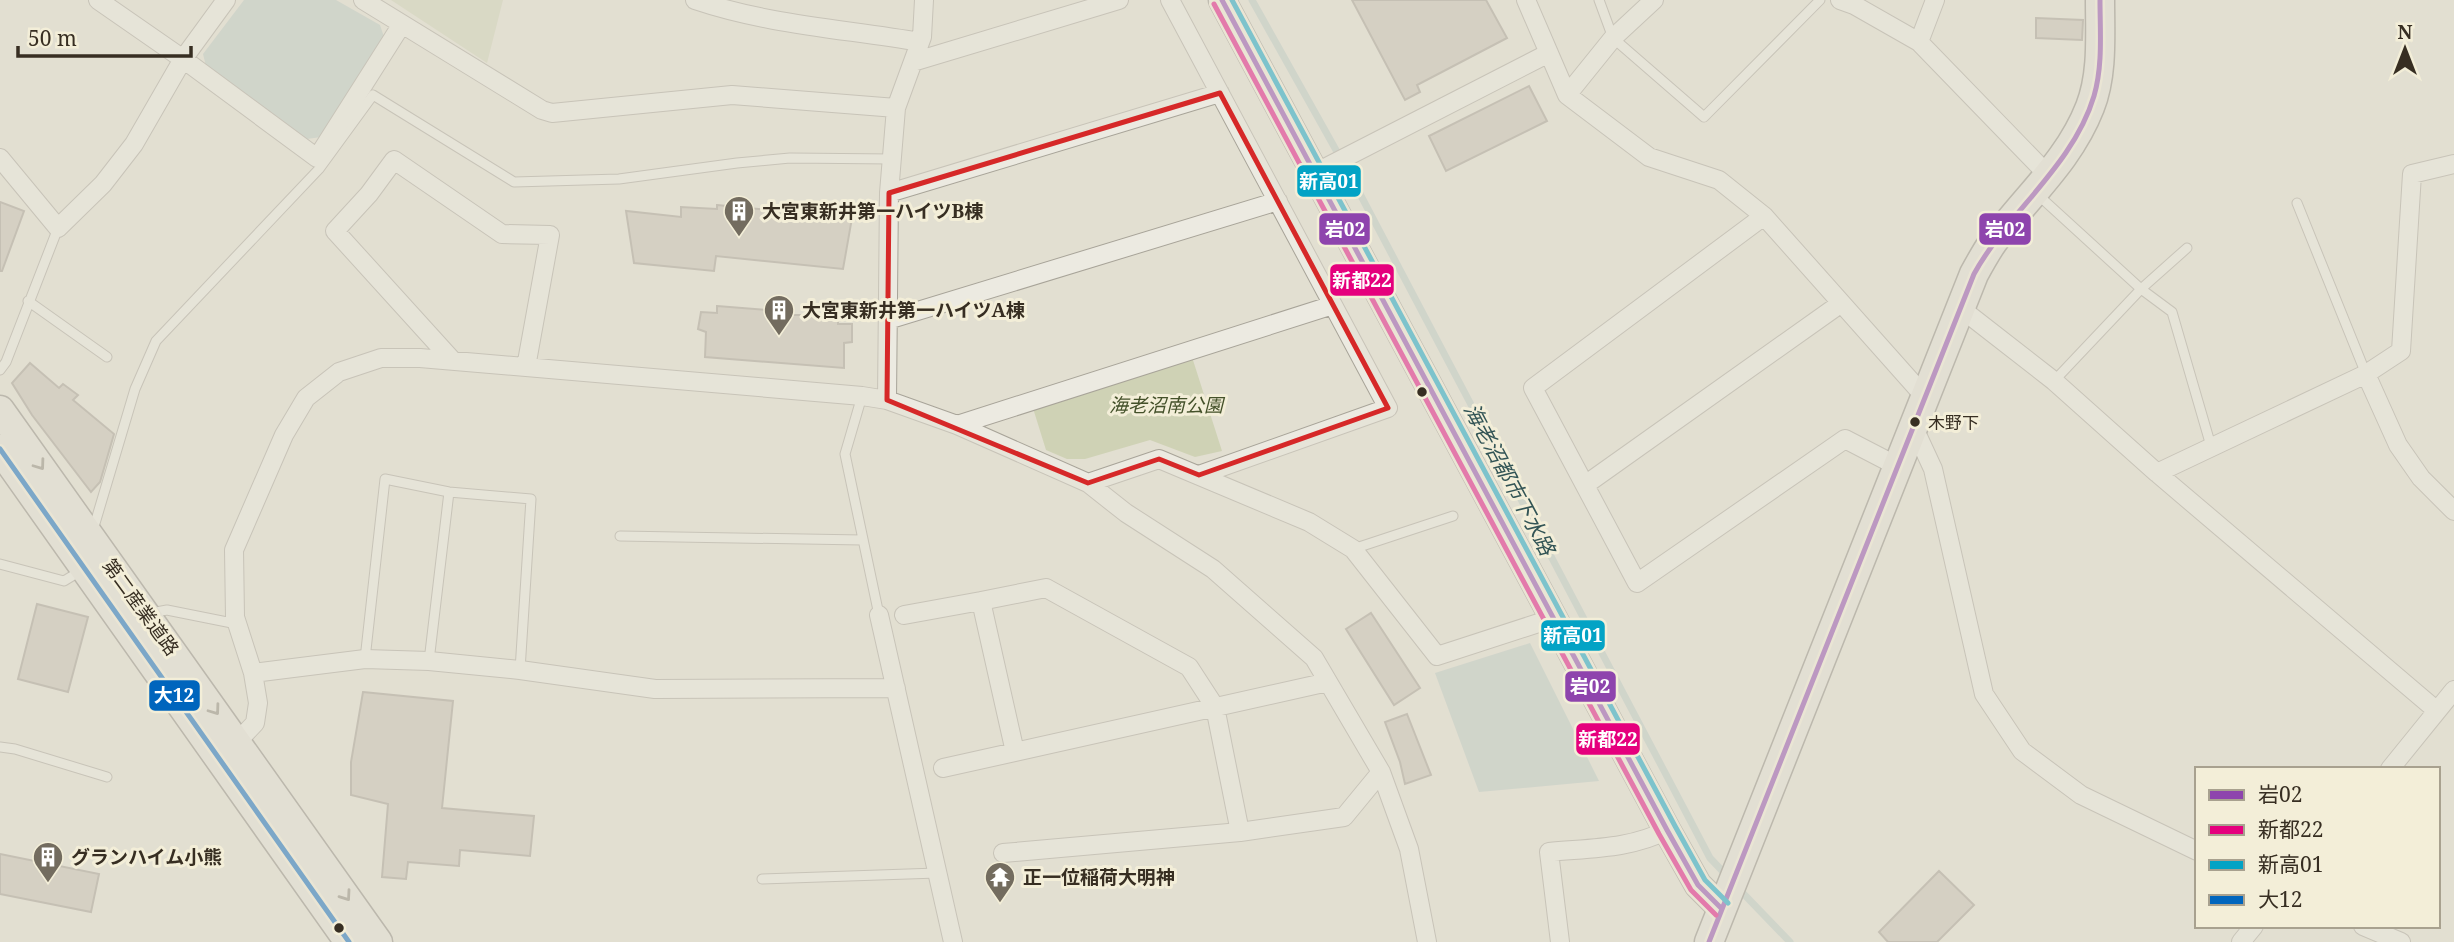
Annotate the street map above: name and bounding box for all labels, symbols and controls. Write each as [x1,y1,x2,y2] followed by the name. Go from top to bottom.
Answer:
[18,14,191,58] scale bar
[2370,14,2440,84] north arrow
[2398,19,2413,45] text: N
[28,24,77,52] text: 50 m
[1296,164,1362,198] line badge: 新高01
[1299,168,1359,194] text: 新高01
[722,194,756,238] building icon: 大宮東新井第一ハイツB棟
[762,198,983,224] place label: 大宮東新井第一ハイツB棟
[1318,212,1371,246] line badge: 岩02
[1978,212,2032,246] line badge: 岩02
[1325,216,1365,242] text: 岩02
[1985,216,2025,242] text: 岩02
[1329,263,1395,297] line badge: 新都22
[1332,267,1392,293] text: 新都22
[762,293,796,337] building icon: 大宮東新井第一ハイツA棟
[802,297,1025,323] place label: 大宮東新井第一ハイツA棟
[1415,385,1429,399] unlabelled marker
[1109,392,1226,418] park label: 海老沼南公園
[1458,398,1563,562] water label: 海老沼都市下水路
[1928,411,1979,434] place label: 木野下
[1908,415,1922,429] marker: 木野下
[32,457,44,470] one-way arrow
[97,553,185,661] street label: 第二産業道路
[1540,619,1606,652] line badge: 新高01
[1543,622,1603,648] text: 新高01
[1564,670,1617,703] line badge: 岩02
[1570,673,1610,699] text: 岩02
[148,679,201,712] line badge: 大12
[154,682,194,708] text: 大12
[207,702,219,715] one-way arrow
[1575,722,1641,756] line badge: 新都22
[1578,726,1638,752] text: 新都22
[2195,767,2440,928] legend
[2258,780,2302,808] text: 岩02
[2258,815,2323,843] text: 新都22
[31,840,65,884] building icon: グランハイム小熊
[71,844,222,870] place label: グランハイム小熊
[2258,850,2323,878] text: 新高01
[983,860,1017,904] temple icon: 正一位稲荷大明神
[1023,864,1175,890] place label: 正一位稲荷大明神
[2258,885,2302,913] text: 大12
[338,888,350,901] one-way arrow
[332,921,346,935] unlabelled marker

